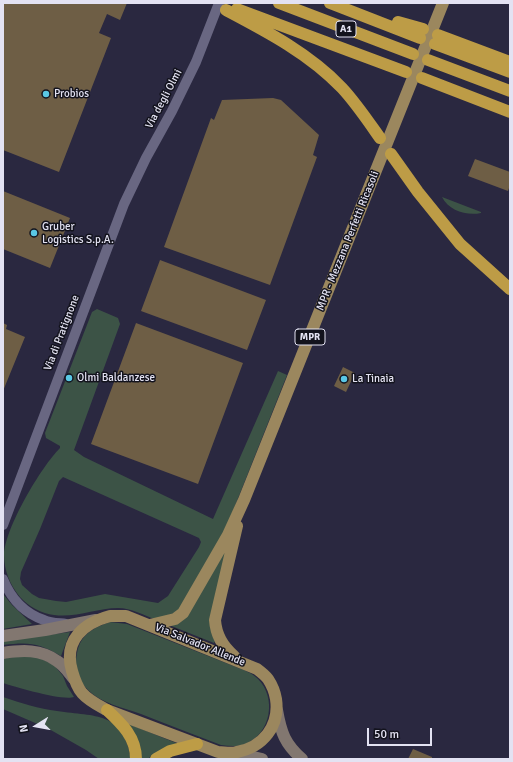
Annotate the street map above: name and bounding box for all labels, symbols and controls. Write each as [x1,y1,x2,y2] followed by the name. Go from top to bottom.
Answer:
[336,21,356,37] road number: A1
[143,67,185,131] street label: Via degli Olmi
[54,87,89,101] place label: Probios
[41,89,51,99] marker: Probios
[314,169,382,313] street label: MPR - Mezzana Perfetti Ricasoli
[42,220,114,246] place label: Gruber Logistics S.p.A.
[29,228,39,238] marker: Gruber Logistics S.p.A.
[42,293,82,373] street label: Via di Pratignone
[295,329,325,345] road number: MPR
[77,371,155,385] place label: Olmi Baldanzese
[352,372,394,386] place label: La Tinaia
[64,373,74,383] marker: Olmi Baldanzese
[339,374,349,384] marker: La Tinaia
[153,621,247,669] street label: Via Salvador Allende
[16,706,56,746] north arrow
[369,720,434,746] scale bar
[17,723,31,733] text: N
[374,727,399,742] text: 50 m

